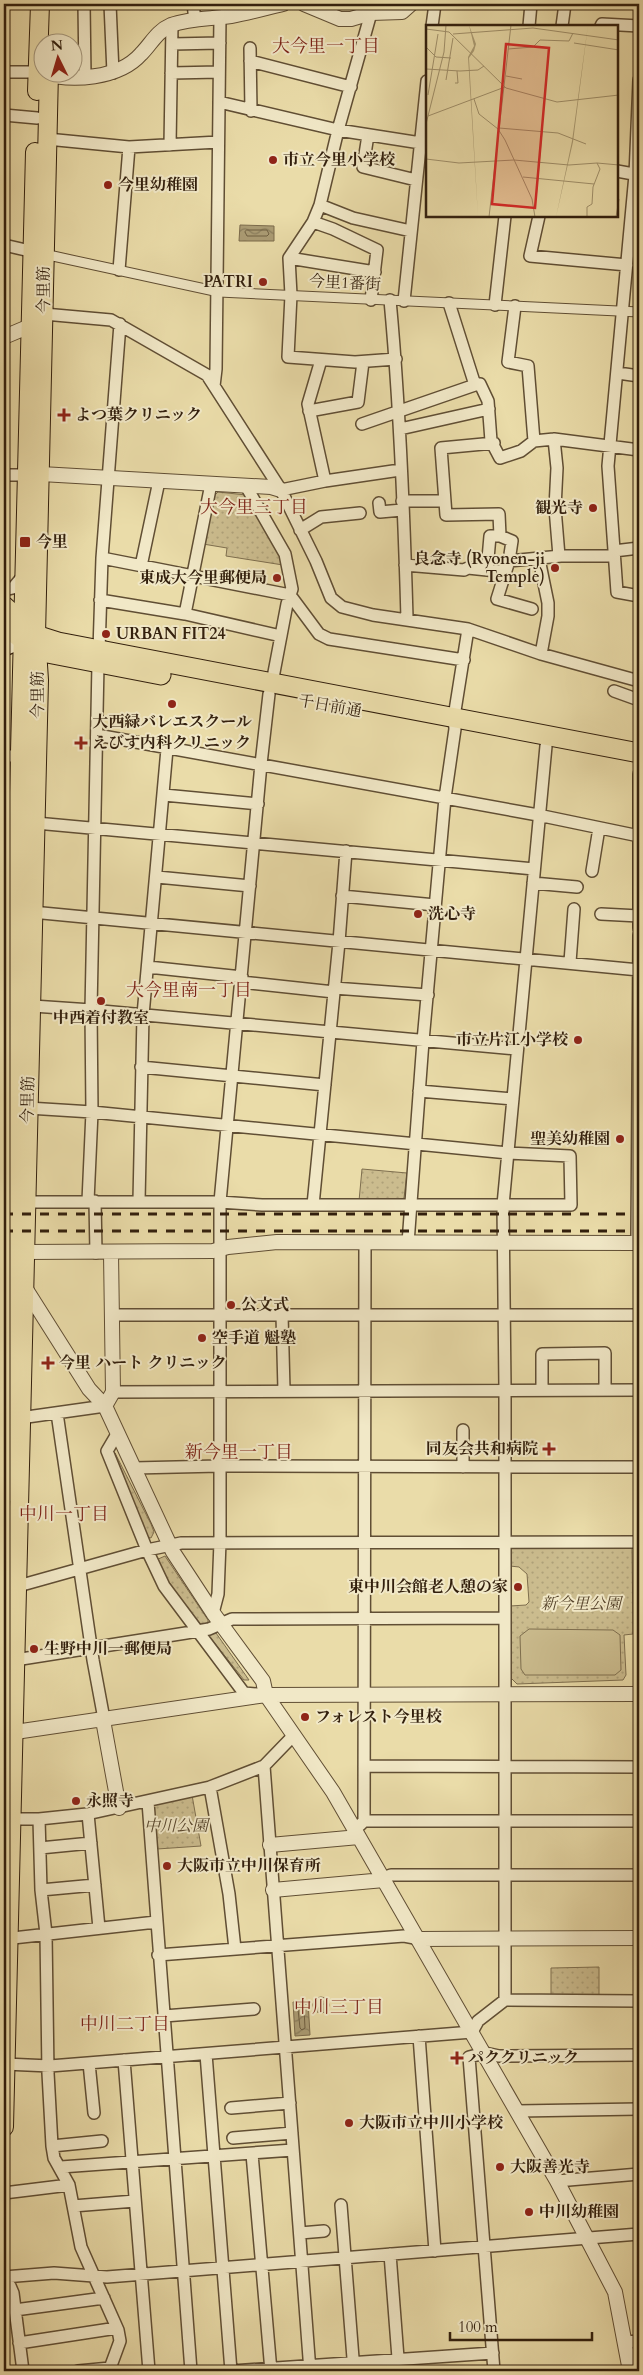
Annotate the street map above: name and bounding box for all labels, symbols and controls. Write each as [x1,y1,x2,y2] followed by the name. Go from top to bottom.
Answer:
[426,25,618,218] inset map
[32,32,82,82] north arrow
[272,34,380,59] district label: 大今里一丁目
[50,36,64,56] text: N
[283,149,396,171] place label: 市立今里小学校
[267,154,279,166] marker: 市立今里小学校
[118,174,198,196] place label: 今里幼稚園
[102,179,114,191] marker: 今里幼稚園
[33,266,55,314] street label: 今里筋
[308,270,382,296] street label: 今里1番街
[203,271,253,293] place label: PATRI
[257,276,269,288] marker: PATRI
[75,404,202,426] place label: よつ葉クリニック
[57,408,71,422] marker: よつ葉クリニック
[200,495,308,520] district label: 大今里三丁目
[535,497,583,519] place label: 観光寺
[587,502,599,514] marker: 観光寺
[36,531,68,553] place label: 今里
[18,535,32,549] marker: 今里
[414,548,545,588] place label: 良念寺 (Ryonen-ji Temple)
[549,562,561,574] marker: 良念寺 (Ryonen-ji Temple)
[139,567,267,589] place label: 東成大今里郵便局
[271,572,283,584] marker: 東成大今里郵便局
[116,623,226,645] place label: URBAN FIT24
[100,628,112,640] marker: URBAN FIT24
[27,671,49,719] street label: 今里筋
[297,690,363,722] street label: 千日前通
[166,698,178,710] marker: 大西緑バレエスクール
[92,711,252,733] place label: 大西緑バレエスクール
[92,732,251,754] place label: えびす内科クリニック
[74,736,88,750] marker: えびす内科クリニック
[428,903,476,925] place label: 洗心寺
[412,908,424,920] marker: 洗心寺
[126,978,252,1003] district label: 大今里南一丁目
[95,995,107,1007] marker: 中西着付教室
[53,1007,149,1029] place label: 中西着付教室
[456,1029,569,1051] place label: 市立片江小学校
[572,1034,584,1046] marker: 市立片江小学校
[17,1076,39,1124] street label: 今里筋
[530,1128,610,1150] place label: 聖美幼稚園
[614,1133,626,1145] marker: 聖美幼稚園
[241,1294,289,1316] place label: 公文式
[225,1299,237,1311] marker: 公文式
[212,1327,296,1349] place label: 空手道 魁塾
[196,1332,208,1344] marker: 空手道 魁塾
[59,1352,227,1374] place label: 今里 ハート クリニック
[41,1356,55,1370] marker: 今里 ハート クリニック
[426,1438,538,1460] place label: 同友会共和病院
[185,1440,293,1465] district label: 新今里一丁目
[542,1442,556,1456] marker: 同友会共和病院
[19,1502,109,1527] district label: 中川一丁目
[348,1576,508,1598] place label: 東中川会館老人憩の家
[512,1581,524,1593] marker: 東中川会館老人憩の家
[541,1593,624,1615] park label: 新今里公園
[44,1638,172,1660] place label: 生野中川一郵便局
[28,1643,40,1655] marker: 生野中川一郵便局
[315,1706,443,1728] place label: フォレスト今里校
[299,1711,311,1723] marker: フォレスト今里校
[86,1790,134,1812] place label: 永照寺
[70,1795,82,1807] marker: 永照寺
[144,1815,211,1837] park label: 中川公園
[177,1855,321,1877] place label: 大阪市立中川保育所
[161,1860,173,1872] marker: 大阪市立中川保育所
[294,1995,384,2020] district label: 中川三丁目
[80,2012,170,2037] district label: 中川二丁目
[468,2047,579,2069] place label: パククリニック
[450,2051,464,2065] marker: パククリニック
[359,2112,504,2134] place label: 大阪市立中川小学校
[343,2117,355,2129] marker: 大阪市立中川小学校
[510,2156,590,2178] place label: 大阪善光寺
[494,2161,506,2173] marker: 大阪善光寺
[539,2201,619,2223] place label: 中川幼稚園
[523,2206,535,2218] marker: 中川幼稚園
[450,2310,593,2342] scale bar
[458,2317,498,2337] text: 100 m

